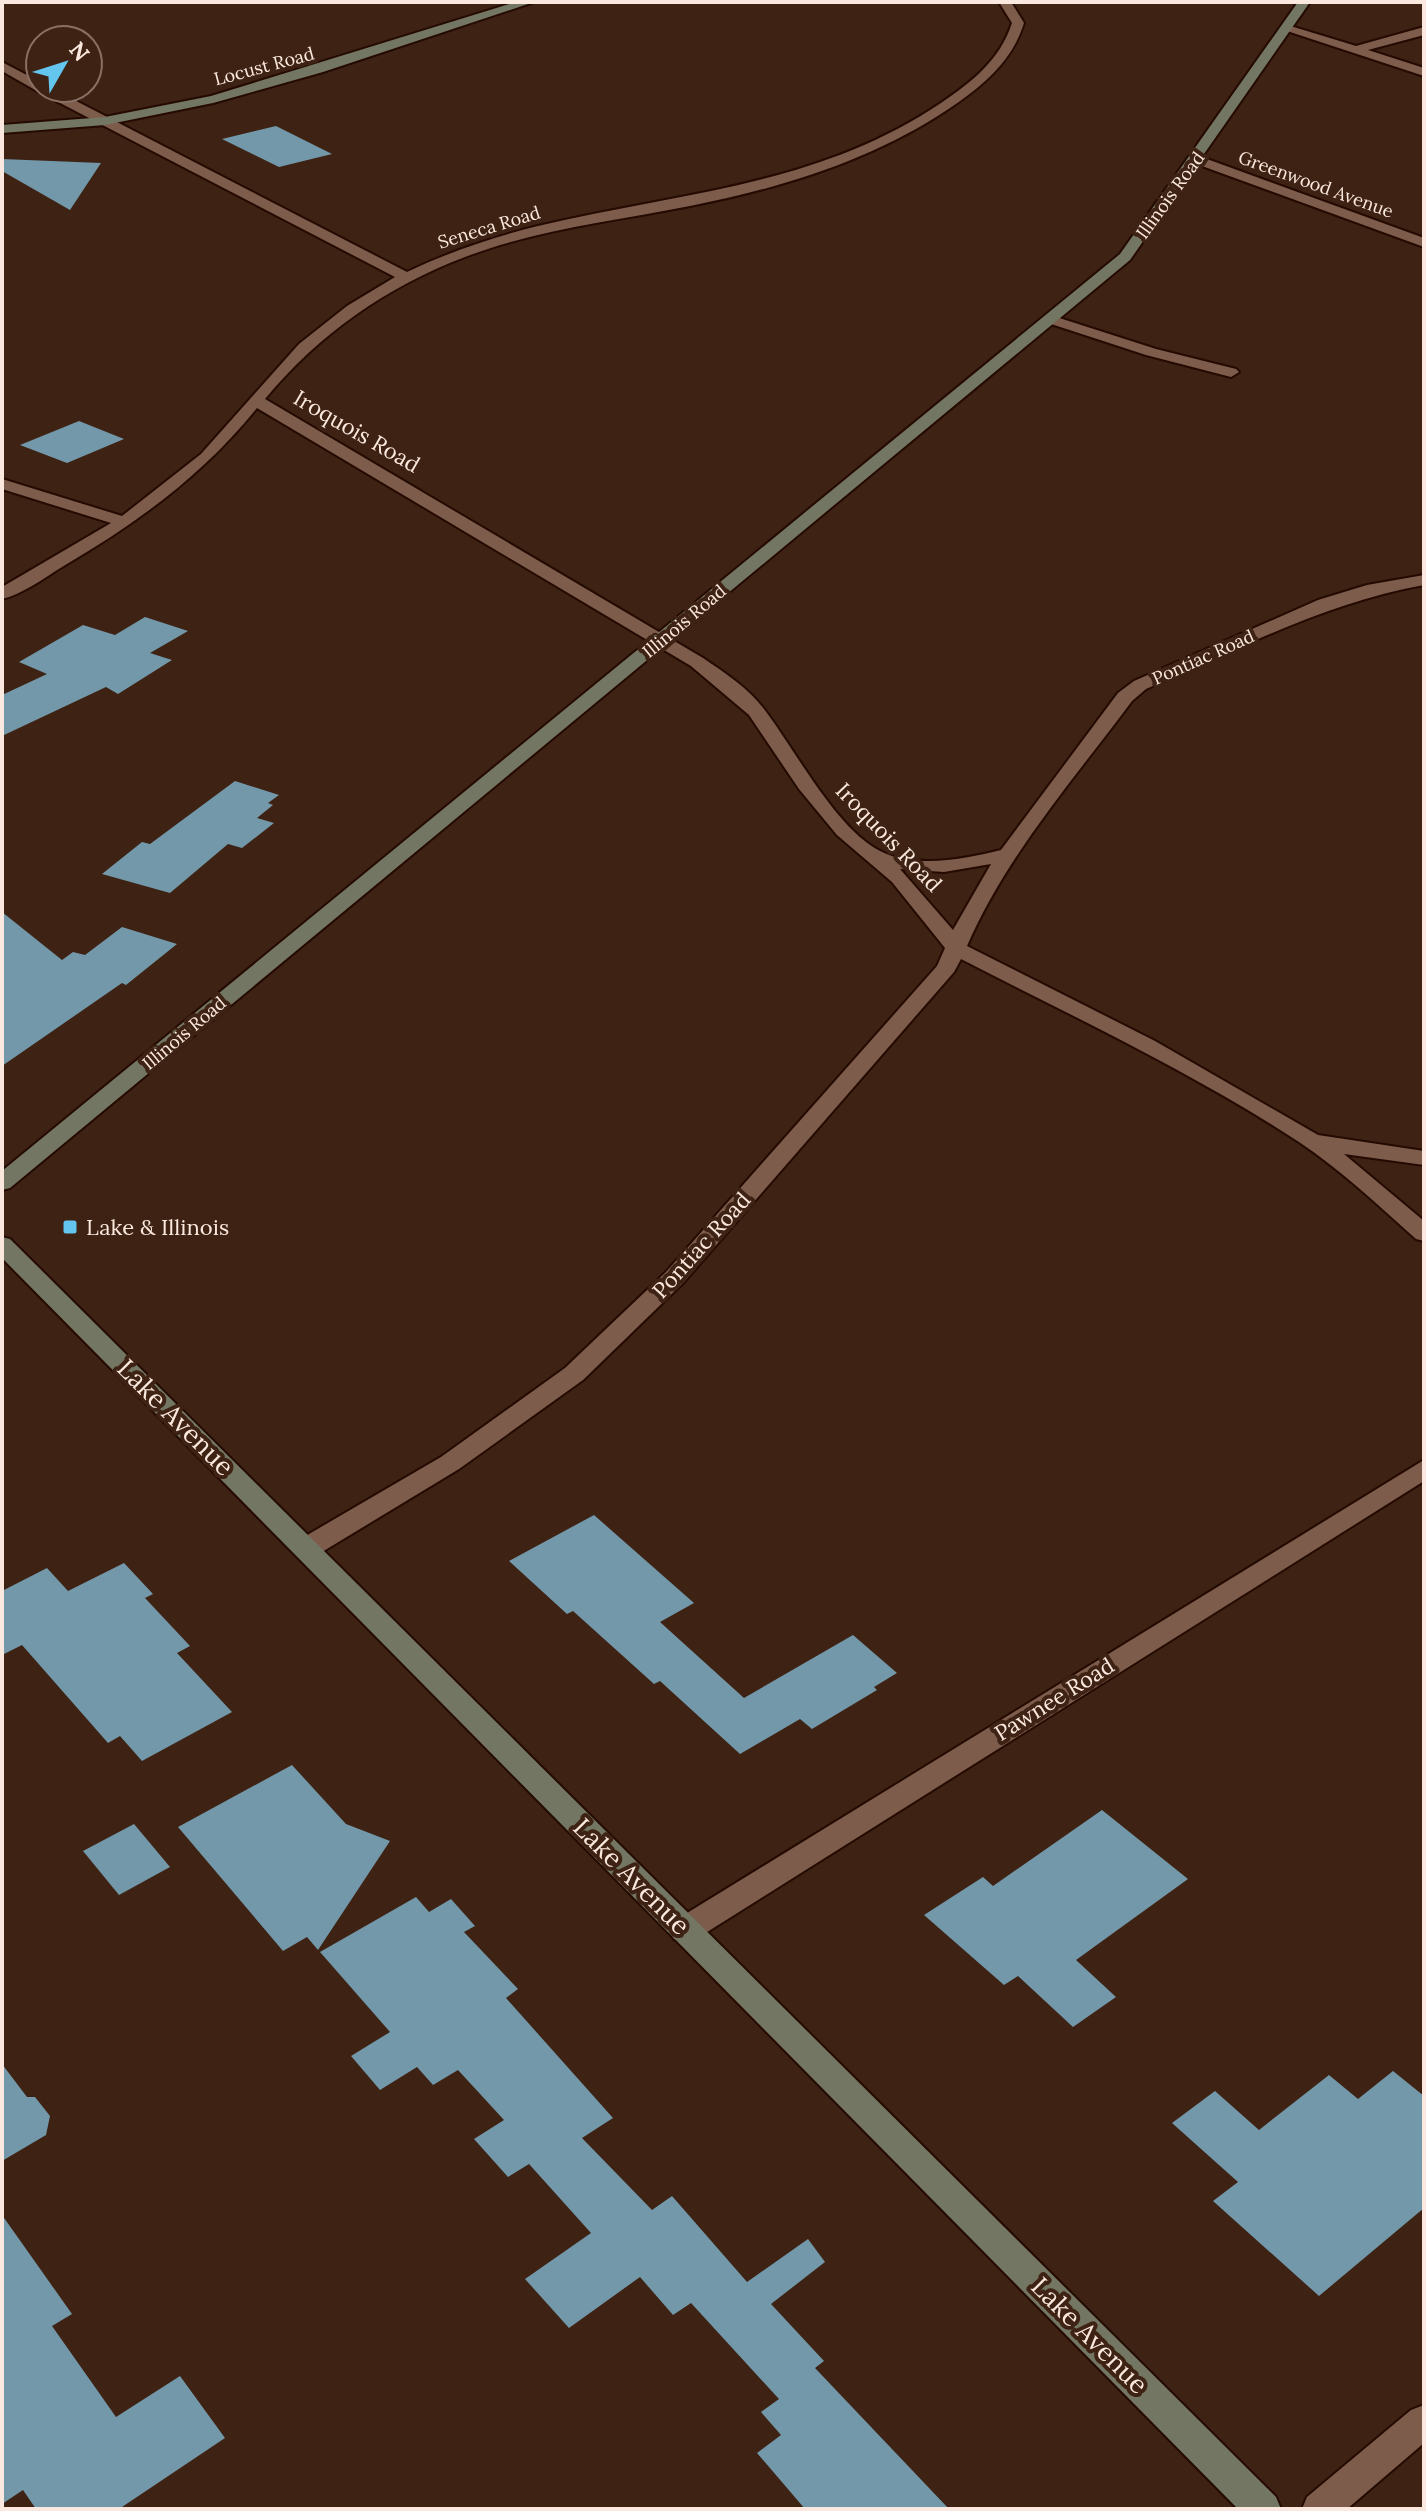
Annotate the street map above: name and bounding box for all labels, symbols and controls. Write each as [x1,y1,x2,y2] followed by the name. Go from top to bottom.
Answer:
[24,24,104,104] north arrow
[63,36,96,67] text: N
[211,41,317,90] street label: Locust Road
[1235,145,1397,223] street label: Greenwood Avenue
[1131,147,1209,243] street label: Illinois Road
[435,200,543,253] street label: Seneca Road
[289,384,425,478] street label: Iroquois Road
[637,579,731,663] street label: Illinois Road
[1148,624,1258,690] street label: Pontiac Road
[830,776,948,898] street label: Iroquois Road
[137,991,231,1075] street label: Illinois Road
[646,1186,756,1304] street label: Pontiac Road
[86,1213,229,1241] place label: Lake & Illinois
[61,1218,79,1236] marker: Lake & Illinois
[111,1352,241,1482] street label: Lake Avenue
[989,1651,1119,1747] street label: Pawnee Road
[567,1811,697,1941] street label: Lake Avenue
[1025,2270,1155,2400] street label: Lake Avenue

